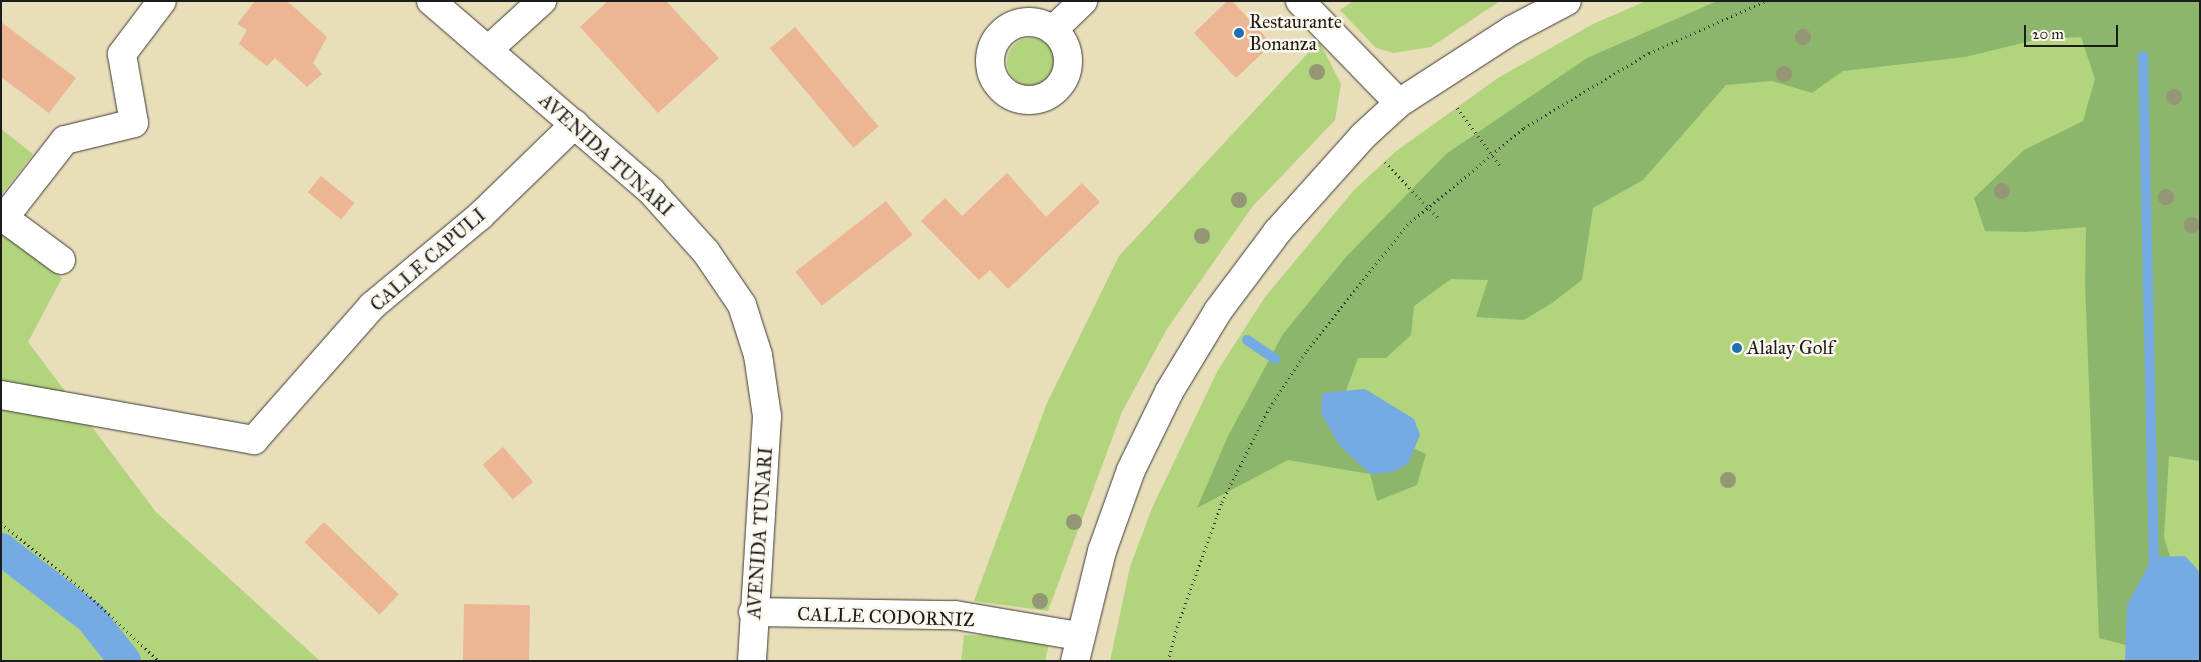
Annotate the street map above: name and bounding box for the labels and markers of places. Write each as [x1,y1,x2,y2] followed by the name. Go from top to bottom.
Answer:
[1249,11,1342,55] place label: Restaurante Bonanza
[1233,27,1245,39] marker: Restaurante Bonanza
[1747,337,1834,359] place label: Alalay Golf
[1731,342,1743,354] marker: Alalay Golf

